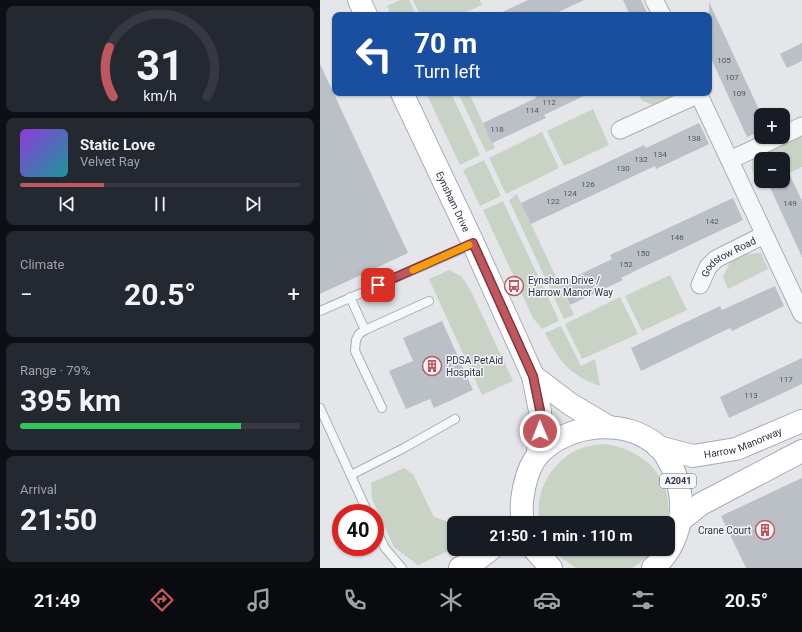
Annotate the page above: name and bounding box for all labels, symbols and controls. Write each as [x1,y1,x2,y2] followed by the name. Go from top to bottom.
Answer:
[414,27,477,60] text: 70 m
[348,28,400,80] icon: left
[136,41,184,90] text: 31
[717,56,731,65] house number: 105
[414,61,480,82] text: Turn left
[725,73,739,82] house number: 107
[143,88,177,104] text: km/h
[732,89,746,98] house number: 109
[542,98,556,107] house number: 112
[525,106,539,115] house number: 114
[754,108,790,188] map controls
[754,108,790,144] button: +
[490,125,504,134] house number: 118
[687,134,701,143] house number: 138
[80,136,155,154] text: Static Love
[653,150,667,159] house number: 134
[754,152,790,188] button: −
[80,154,140,169] text: Velvet Ray
[634,155,648,164] house number: 132
[616,164,630,173] house number: 130
[434,169,472,234] street label: Eynsham Drive
[581,180,595,189] house number: 126
[563,189,577,198] house number: 124
[56,193,78,215] icon: previous
[149,193,171,215] icon: pause
[242,193,264,215] icon: next
[546,197,560,206] house number: 122
[783,199,797,208] house number: 149
[705,217,719,226] house number: 142
[670,233,684,242] house number: 146
[699,235,757,279] street label: Godstow Road
[636,249,650,258] house number: 150
[20,257,64,272] text: Climate
[619,260,633,269] house number: 152
[361,268,395,302] pin
[367,274,389,296] icon: arrive
[503,275,525,297] bus stop icon: Eynsham Drive / Harrow Manor Way
[528,275,613,298] place label: Eynsham Drive / Harrow Manor Way
[124,277,196,312] text: 20.5°
[20,282,33,307] text: −
[288,282,300,307] text: +
[421,355,443,377] building icon: PDSA PetAid Hospital
[446,355,503,378] place label: PDSA PetAid Hospital
[20,363,90,378] text: Range · 79%
[779,375,793,384] house number: 117
[20,383,121,418] text: 395 km
[744,391,758,400] house number: 113
[519,410,561,452] position arrow
[703,425,784,460] street label: Harrow Manorway
[660,474,696,488] road number: A2041
[20,482,57,497] text: Arrival
[20,502,97,537] text: 21:50
[332,504,384,556] speed limit sign: 40
[754,519,776,541] building icon: Crane Court
[698,525,751,536] place label: Crane Court
[490,527,632,545] text: 21:50 · 1 min · 110 m
[148,586,176,614] icon: directions
[245,586,273,614] icon: music
[341,586,369,614] icon: phone
[437,586,465,614] icon: climate
[533,586,561,614] icon: car
[629,586,657,614] icon: filters
[34,590,80,611] text: 21:49
[725,590,768,611] text: 20.5°

